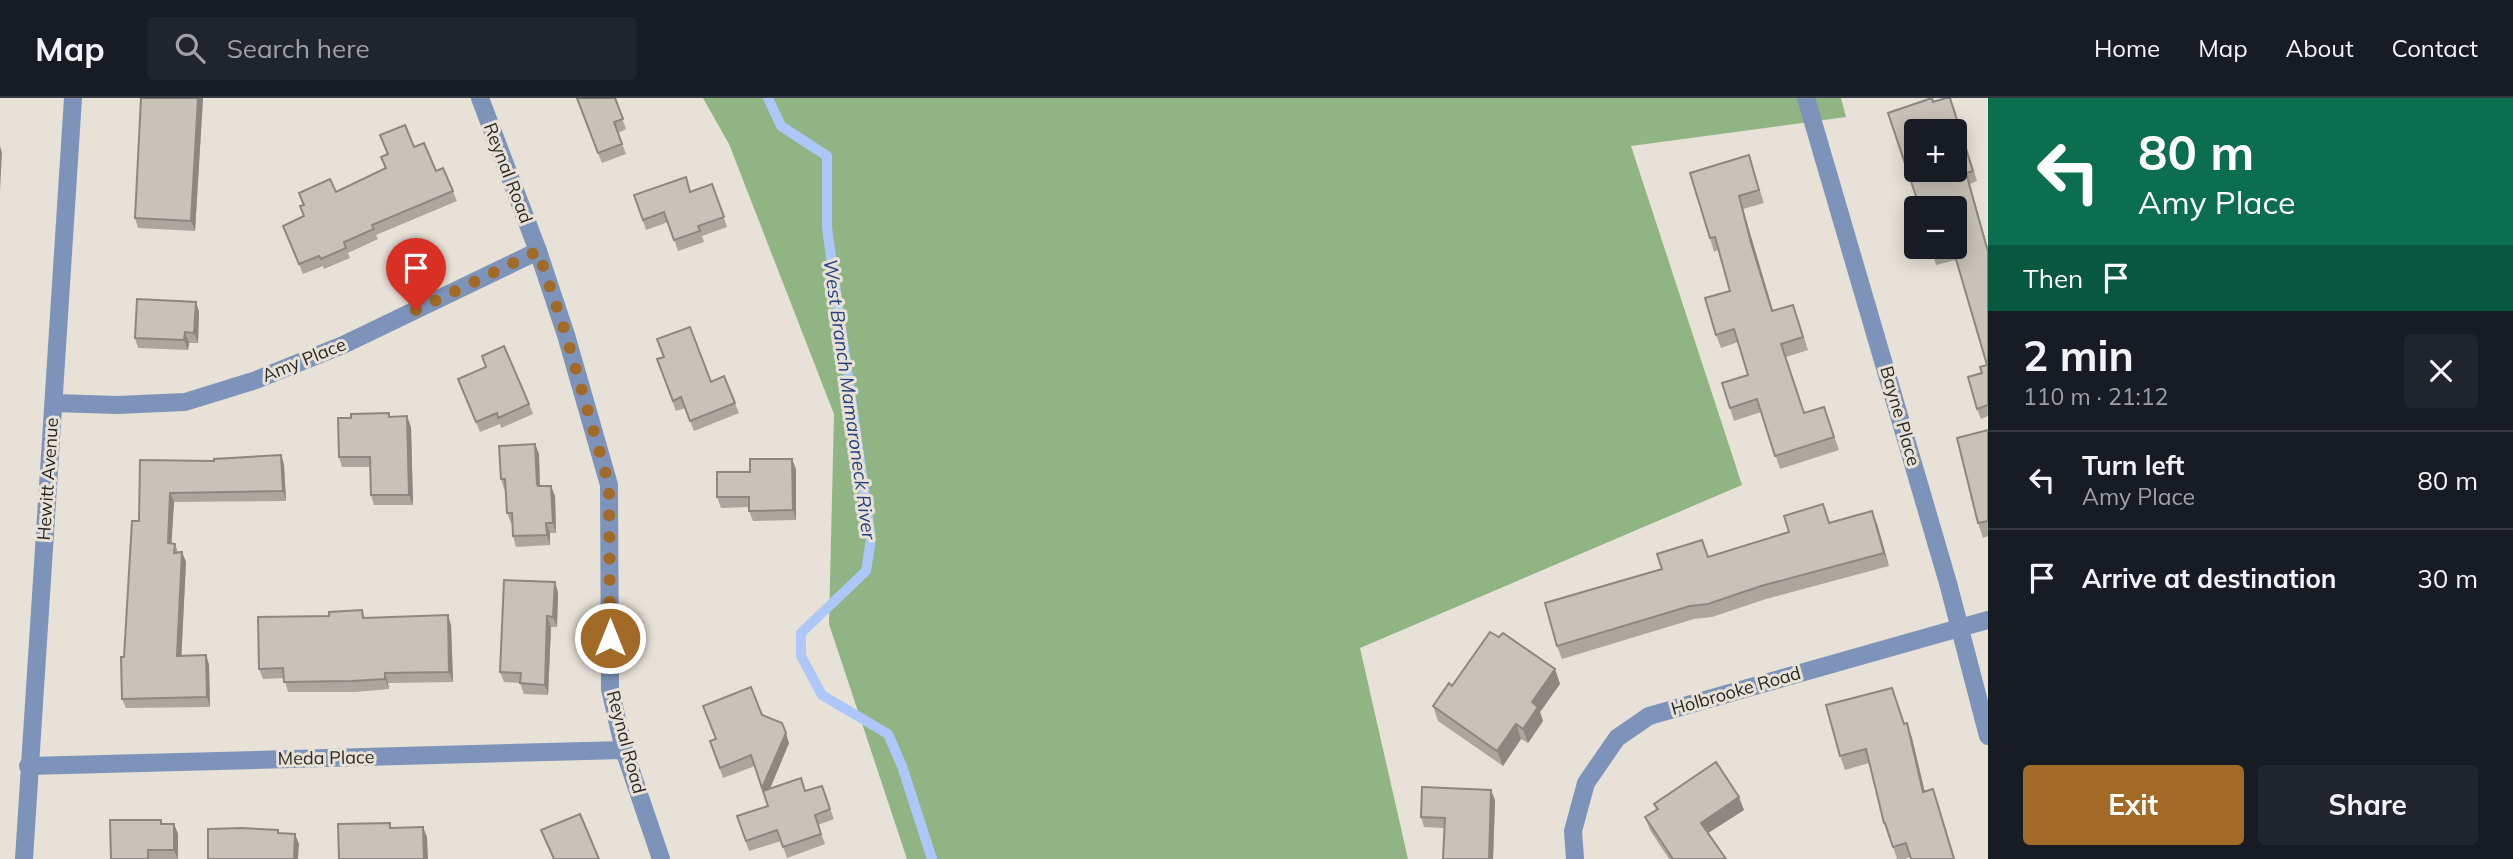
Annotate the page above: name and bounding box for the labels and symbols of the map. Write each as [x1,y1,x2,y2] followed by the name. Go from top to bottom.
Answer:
[479,119,538,226] street label: Reynal Road
[386,238,446,310] pin
[818,257,882,542] water label: West Branch Mamaroneck River
[258,332,349,387] street label: Amy Place
[1875,363,1926,468] street label: Bayne Place
[32,417,63,541] street label: Hewitt Avenue
[573,601,647,675] position arrow
[1668,661,1803,720] street label: Holbrooke Road
[602,688,651,796] street label: Reynal Road
[277,745,375,770] street label: Meda Place

